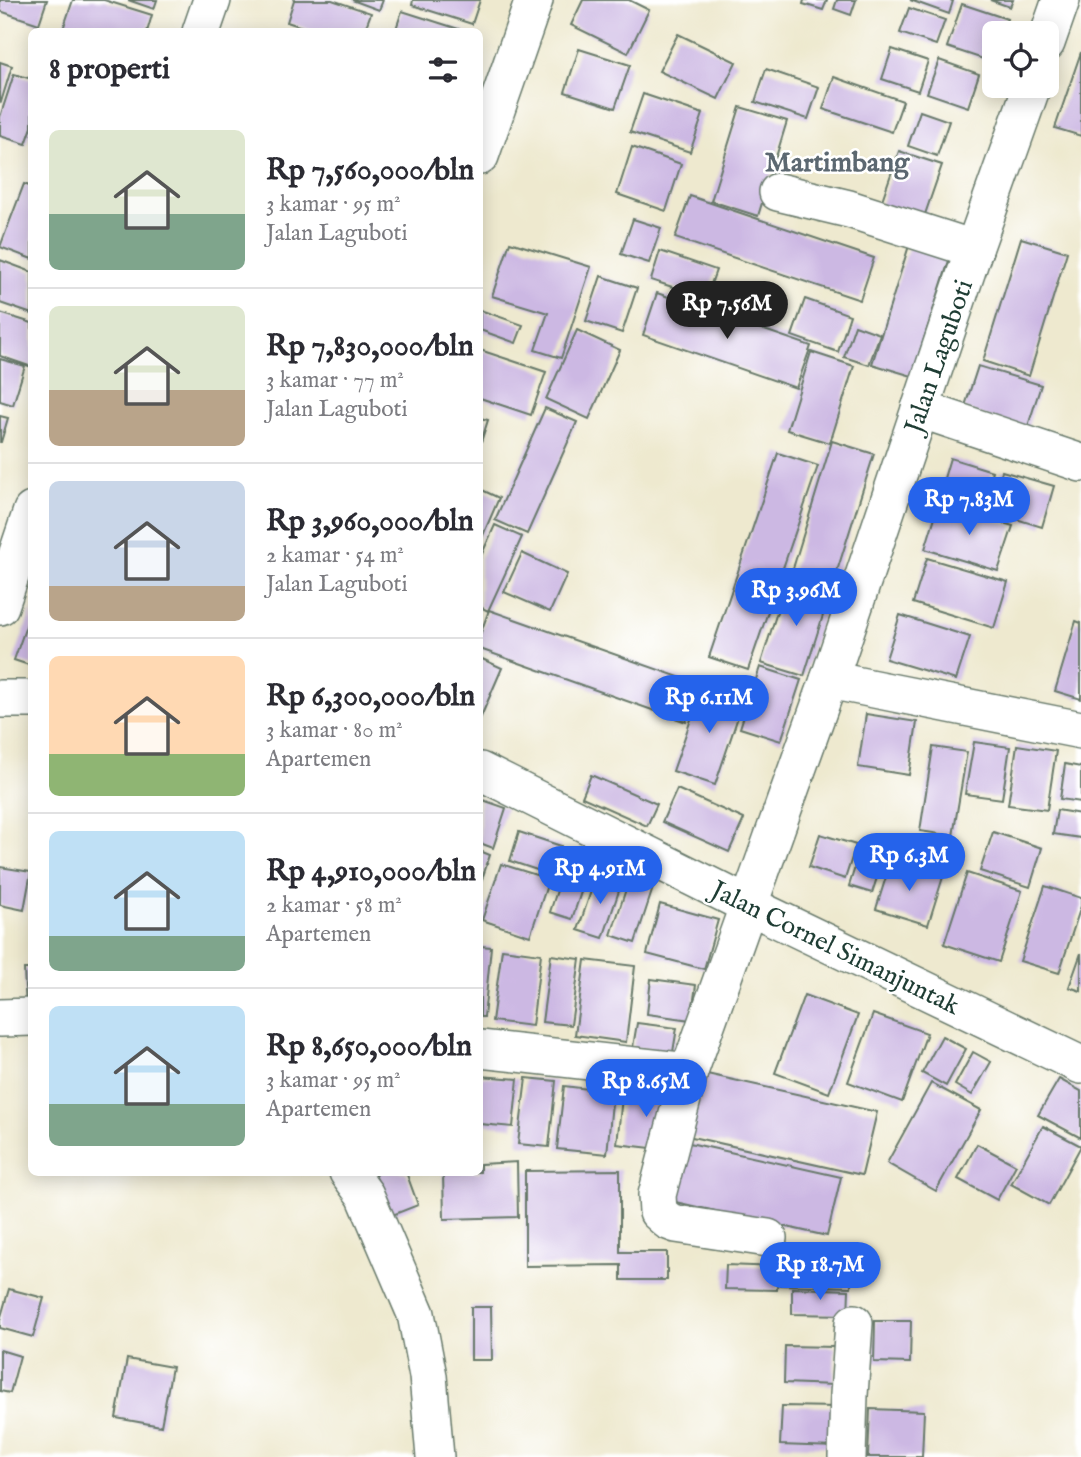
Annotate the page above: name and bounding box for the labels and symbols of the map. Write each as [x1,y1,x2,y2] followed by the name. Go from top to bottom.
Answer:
[765,146,910,181] district label: Martimbang
[897,275,981,440] street label: Jalan Laguboti
[655,282,799,341] pin: Rp 7.56M
[897,477,1041,537] pin: Rp 7.83M
[724,568,868,628] pin: Rp 3.96M
[637,676,781,735] pin: Rp 6.11M
[844,834,974,893] pin: Rp 6.3M
[528,846,672,906] pin: Rp 4.91M
[703,872,966,1023] street label: Jalan Cornel Simanjuntak
[574,1060,718,1119] pin: Rp 8.65M
[748,1242,892,1302] pin: Rp 18.7M

